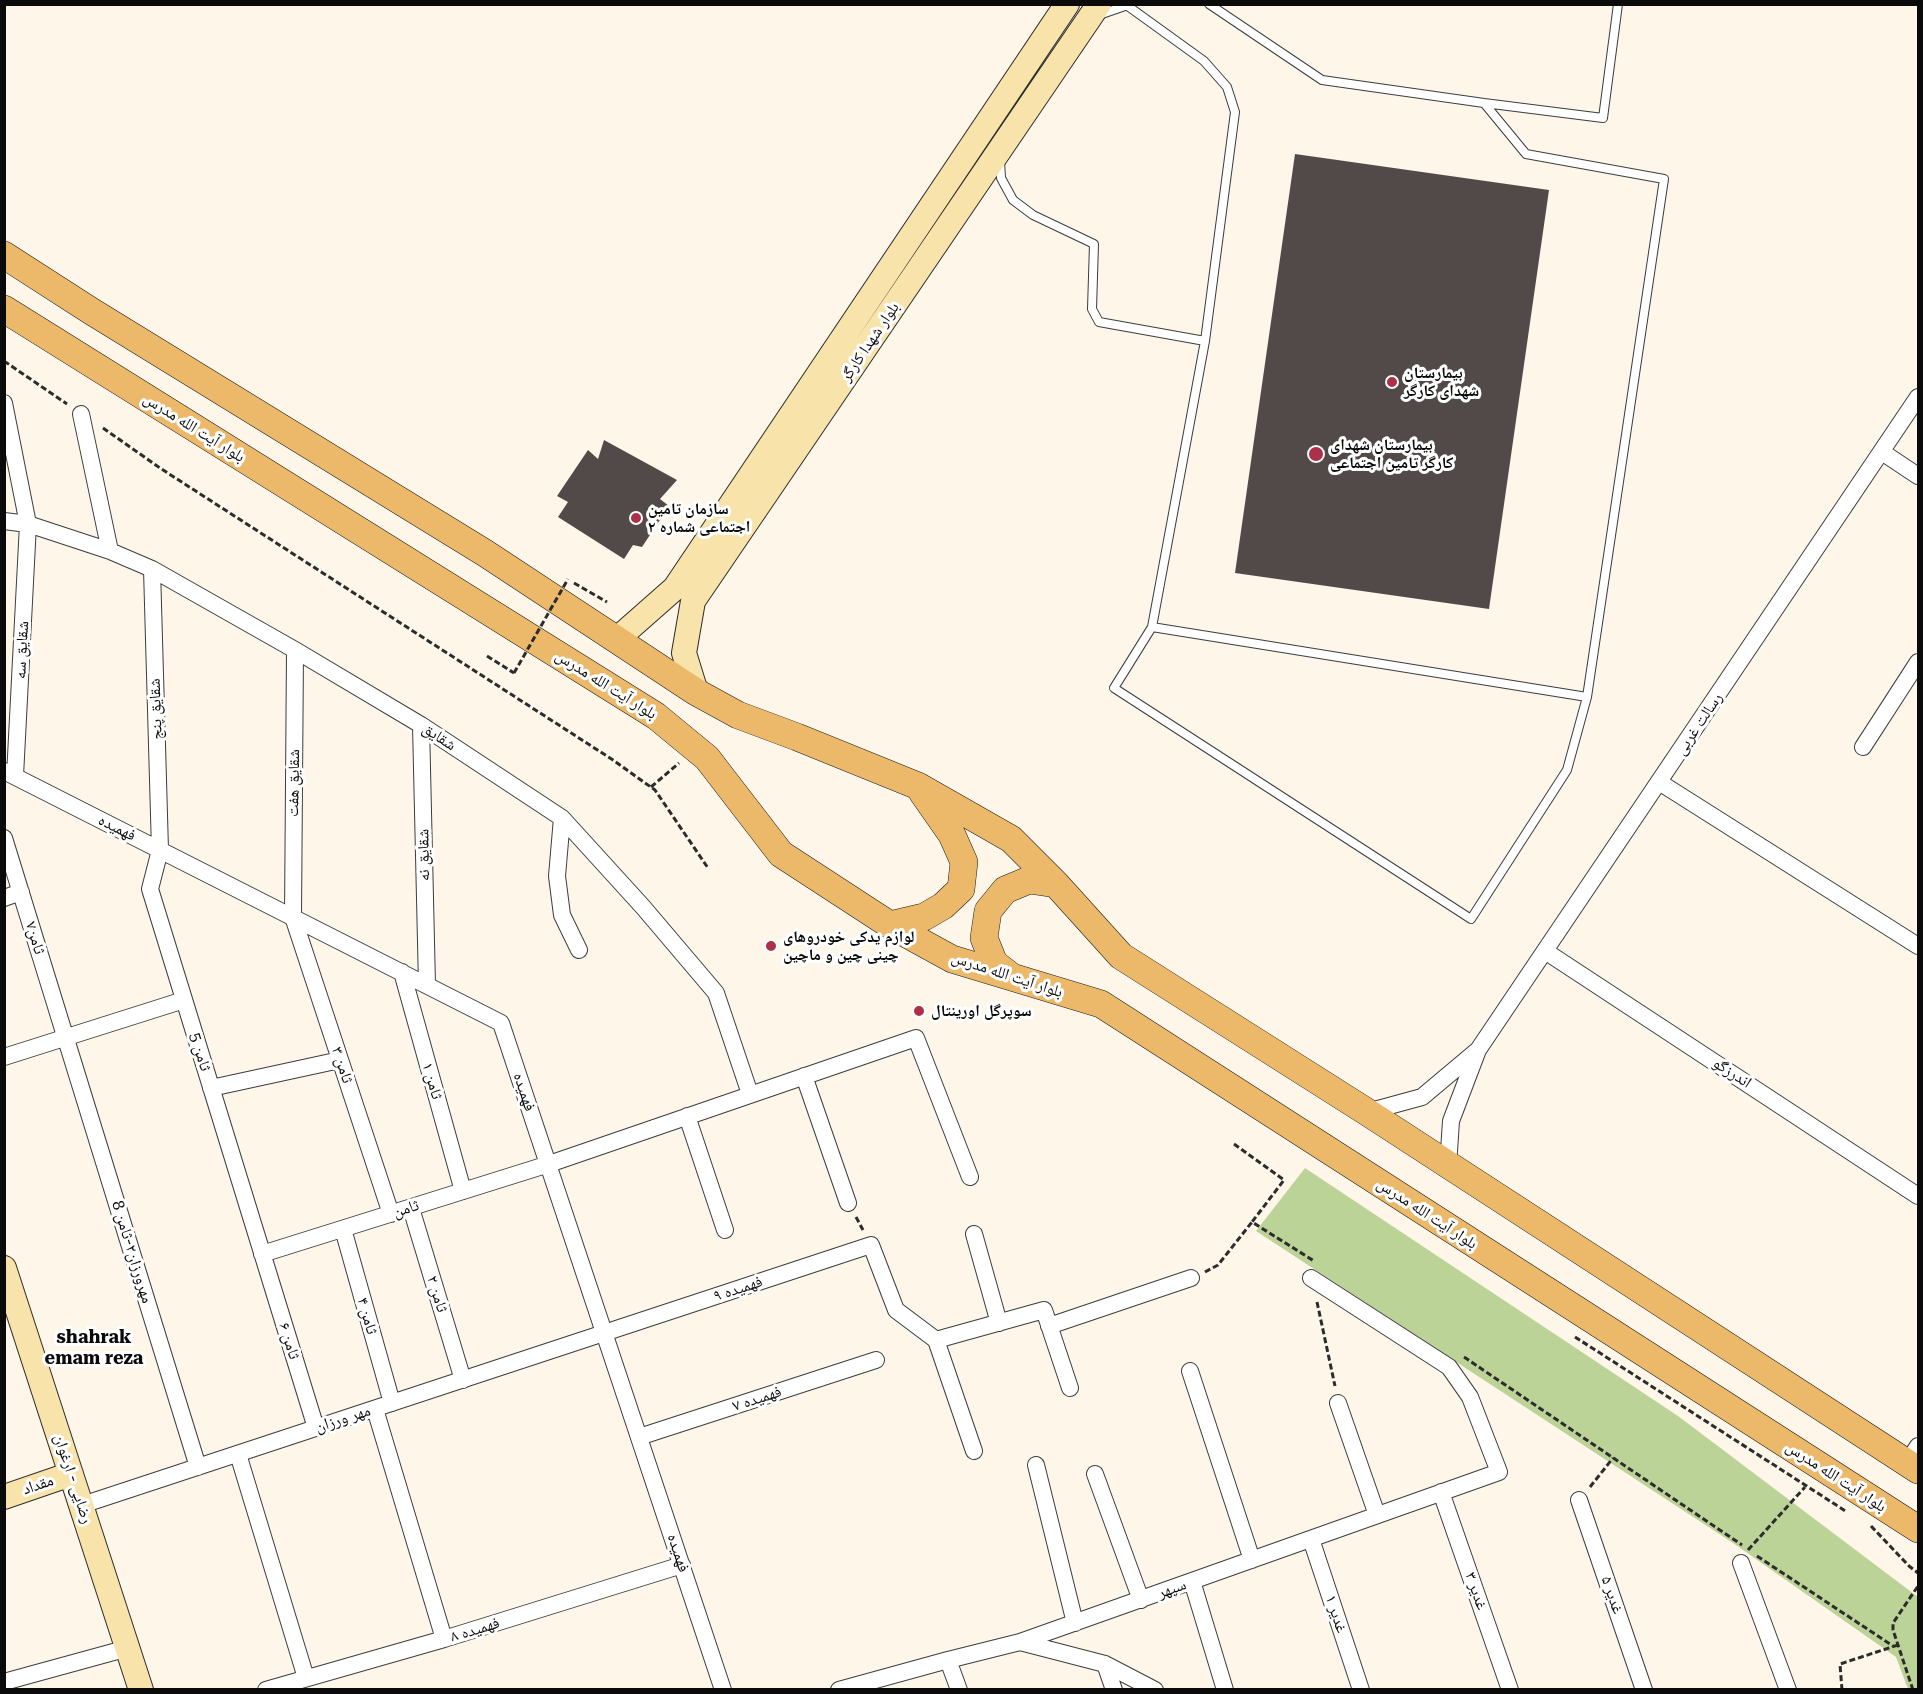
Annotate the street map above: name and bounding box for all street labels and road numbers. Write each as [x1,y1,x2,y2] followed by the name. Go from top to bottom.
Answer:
[836,299,904,385] street label: بلوار شهدا کارگر
[140,389,248,467] street label: بلوار آیت الله مدرس
[11,620,33,680] street label: شقایق سه
[552,646,660,724] street label: بلوار آیت الله مدرس
[145,678,167,740] street label: شقایق پنج
[1671,689,1727,759] street label: رسالت غربی
[418,719,460,755] street label: شقایق
[284,749,304,817] street label: شقایق هفت
[95,811,139,845] street label: فهمیده
[414,829,434,881] street label: شقایق نه
[21,919,49,957] street label: ثامن۷
[949,948,1065,1002] street label: بلوار آیت الله مدرس
[185,1030,215,1074] street label: ثامن 5
[327,1044,357,1086] street label: ثامن ۳
[1709,1053,1755,1093] street label: اندرزگو
[418,1060,446,1102] street label: ثامن ۱
[509,1070,539,1114] street label: فهمیده
[1373,1174,1481,1254] street label: بلوار آیت الله مدرس
[391,1196,421,1222] street label: ثامن
[107,1198,157,1306] street label: مهرورزان۲-ثامن 8
[711,1272,765,1306] street label: فهمیده ۹
[422,1273,452,1315] street label: ثامن ۲
[353,1295,381,1337] street label: ثامن ۴
[274,1320,304,1362] street label: ثامن ۶
[730,1382,784,1416] street label: فهمیده ۷
[313,1401,373,1437] street label: مهر ورزان
[49,1432,97,1526] street label: رضایی - ارغوان
[1782,1437,1890,1517] street label: بلوار آیت الله مدرس
[20,1471,56,1499] street label: مقداد
[663,1531,693,1575] street label: فهمیده
[1461,1570,1491,1612] street label: غدیر ۳
[1597,1574,1627,1616] street label: غدیر ۵
[1155,1575,1189,1603] street label: سپهر
[1321,1593,1351,1635] street label: غدیر ۱
[448,1613,502,1647] street label: فهمیده ۸

